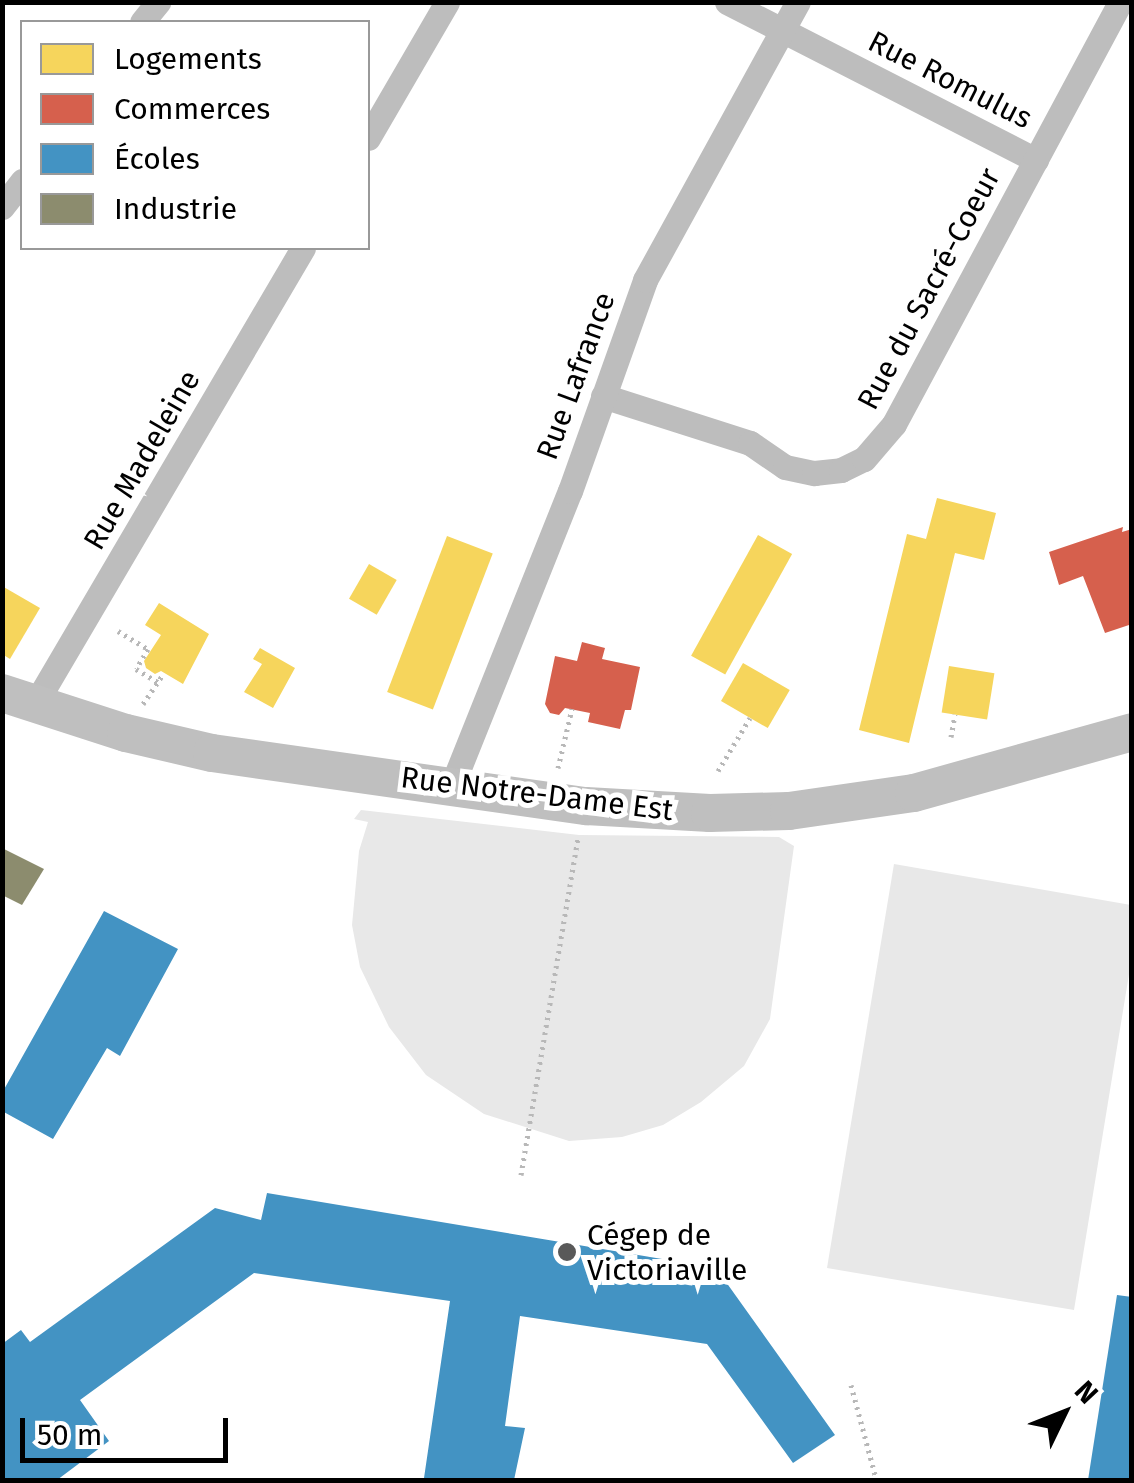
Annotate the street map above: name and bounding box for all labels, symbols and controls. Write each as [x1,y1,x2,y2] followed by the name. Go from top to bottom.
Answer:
[20,20,370,250] legend
[862,23,1038,137] street label: Rue Romulus
[114,41,262,77] text: Logements
[114,91,270,127] text: Commerces
[114,141,200,177] text: Écoles
[850,162,1008,416] street label: Rue du Sacré-Coeur
[114,191,237,227] text: Industrie
[529,287,623,465] street label: Rue Lafrance
[76,364,208,556] street label: Rue Madeleine
[399,759,675,829] street label: Rue Notre-Dame Est
[587,1217,747,1288] place label: Cégep de Victoriaville
[556,1241,578,1263] marker: Cégep de Victoriaville
[1014,1363,1114,1463] north arrow
[1068,1374,1105,1410] text: N
[25,1398,232,1460] scale bar
[37,1417,102,1453] text: 50 m

